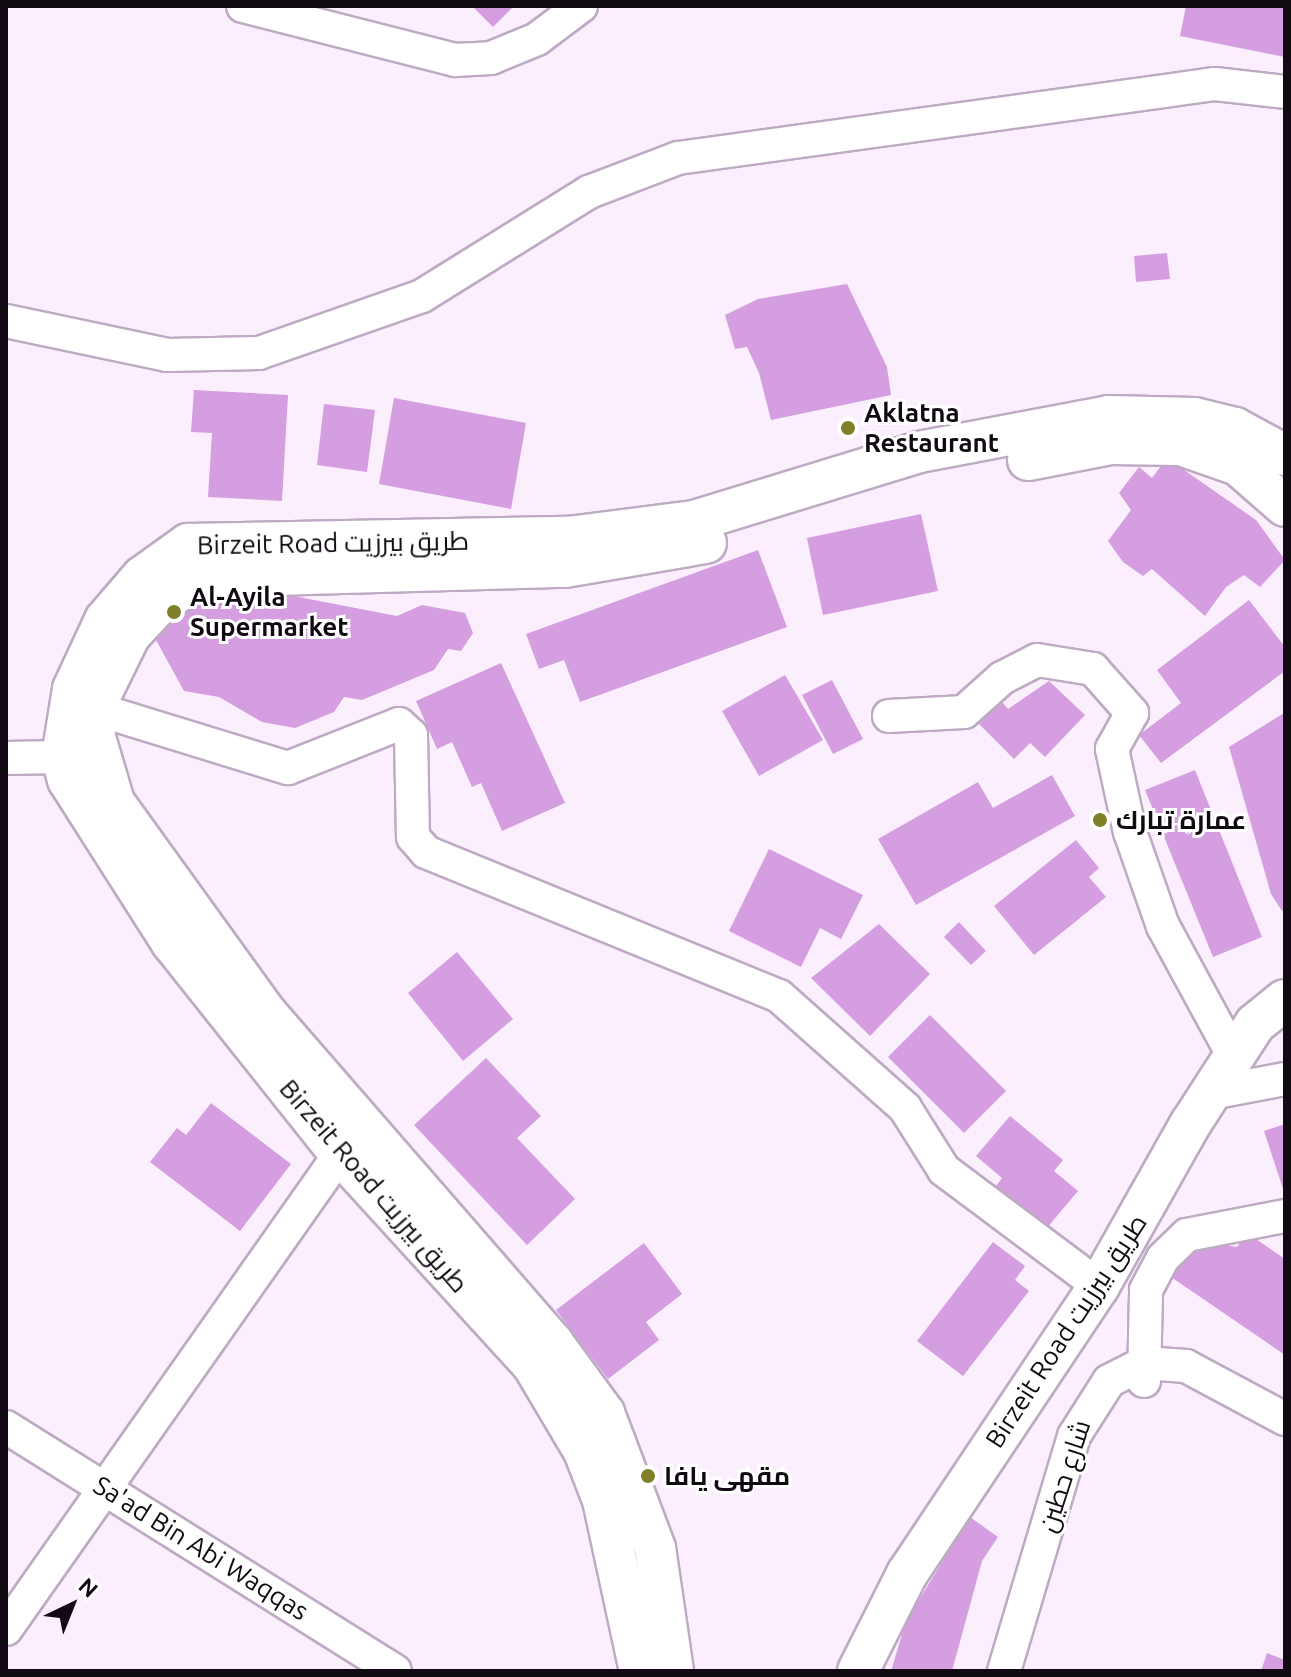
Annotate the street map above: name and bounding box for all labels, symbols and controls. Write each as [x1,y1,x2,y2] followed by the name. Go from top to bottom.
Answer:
[864,397,999,458] place label: Aklatna Restaurant
[839,419,857,437] marker: Aklatna Restaurant
[197,525,469,561] street label: Birzeit Road طريق بيرزيت
[190,581,348,642] place label: Al-Ayila Supermarket
[165,603,183,621] marker: Al-Ayila Supermarket
[1116,804,1246,836] place label: عمارة تبارك
[1091,811,1109,829] marker: عمارة تبارك
[273,1073,475,1299] street label: Birzeit Road طريق بيرزيت
[979,1208,1153,1454] street label: Birzeit Road طريق بيرزيت
[1031,1416,1097,1536] street label: شارع حطين
[664,1460,790,1492] place label: مقهى يافا
[639,1467,657,1485] marker: مقهى يافا
[88,1469,314,1627] street label: Sa'ad Bin Abi Waqqas
[32,1565,112,1645] north arrow
[74,1572,103,1602] text: N

